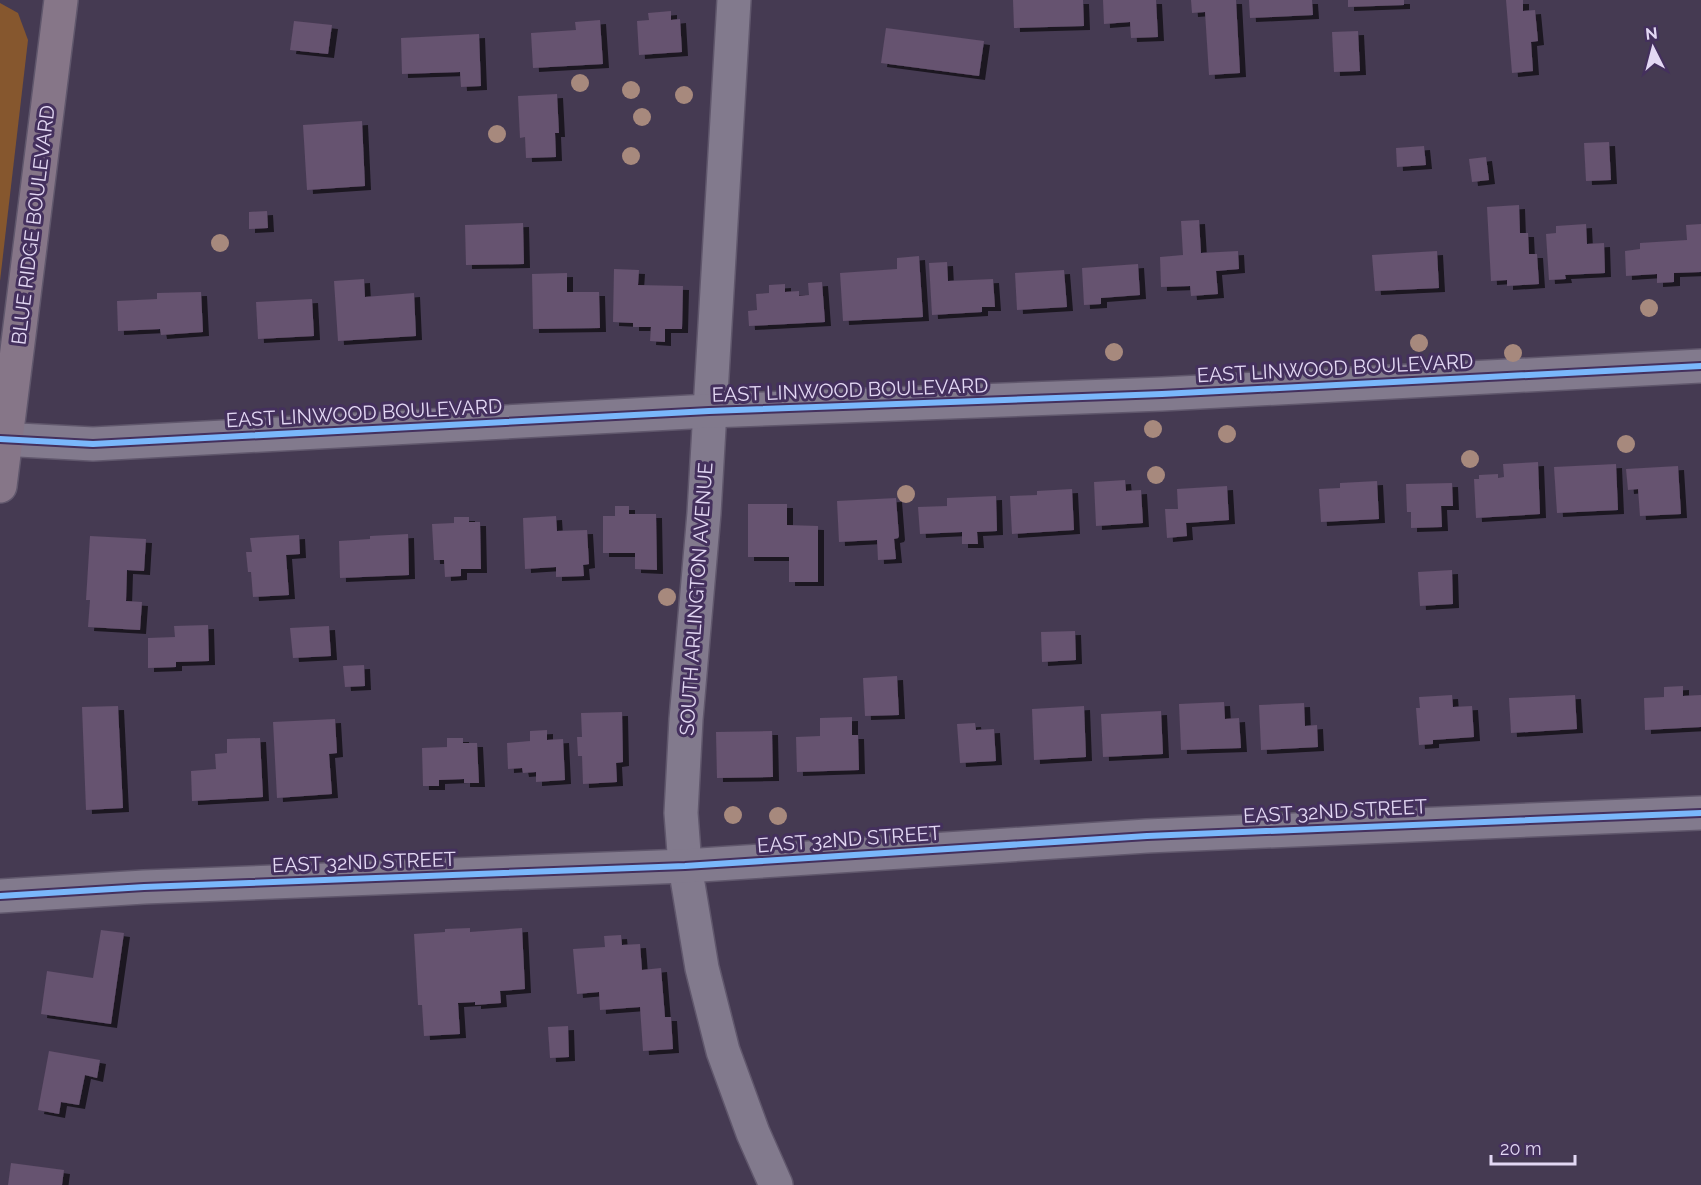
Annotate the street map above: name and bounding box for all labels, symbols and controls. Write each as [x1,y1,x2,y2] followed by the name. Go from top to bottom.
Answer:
[1623,18,1683,78] north arrow
[1644,23,1659,44] text: N
[6,104,60,346] street label: BLUE RIDGE BOULEVARD
[1196,349,1474,387] street label: EAST LINWOOD BOULEVARD
[711,373,989,407] street label: EAST LINWOOD BOULEVARD
[225,394,503,432] street label: EAST LINWOOD BOULEVARD
[674,462,718,736] street label: SOUTH ARLINGTON AVENUE
[1242,794,1428,828] street label: EAST 32ND STREET
[756,821,942,857] street label: EAST 32ND STREET
[272,847,456,877] street label: EAST 32ND STREET
[1491,1128,1575,1166] scale bar
[1500,1138,1542,1159] text: 20 m

